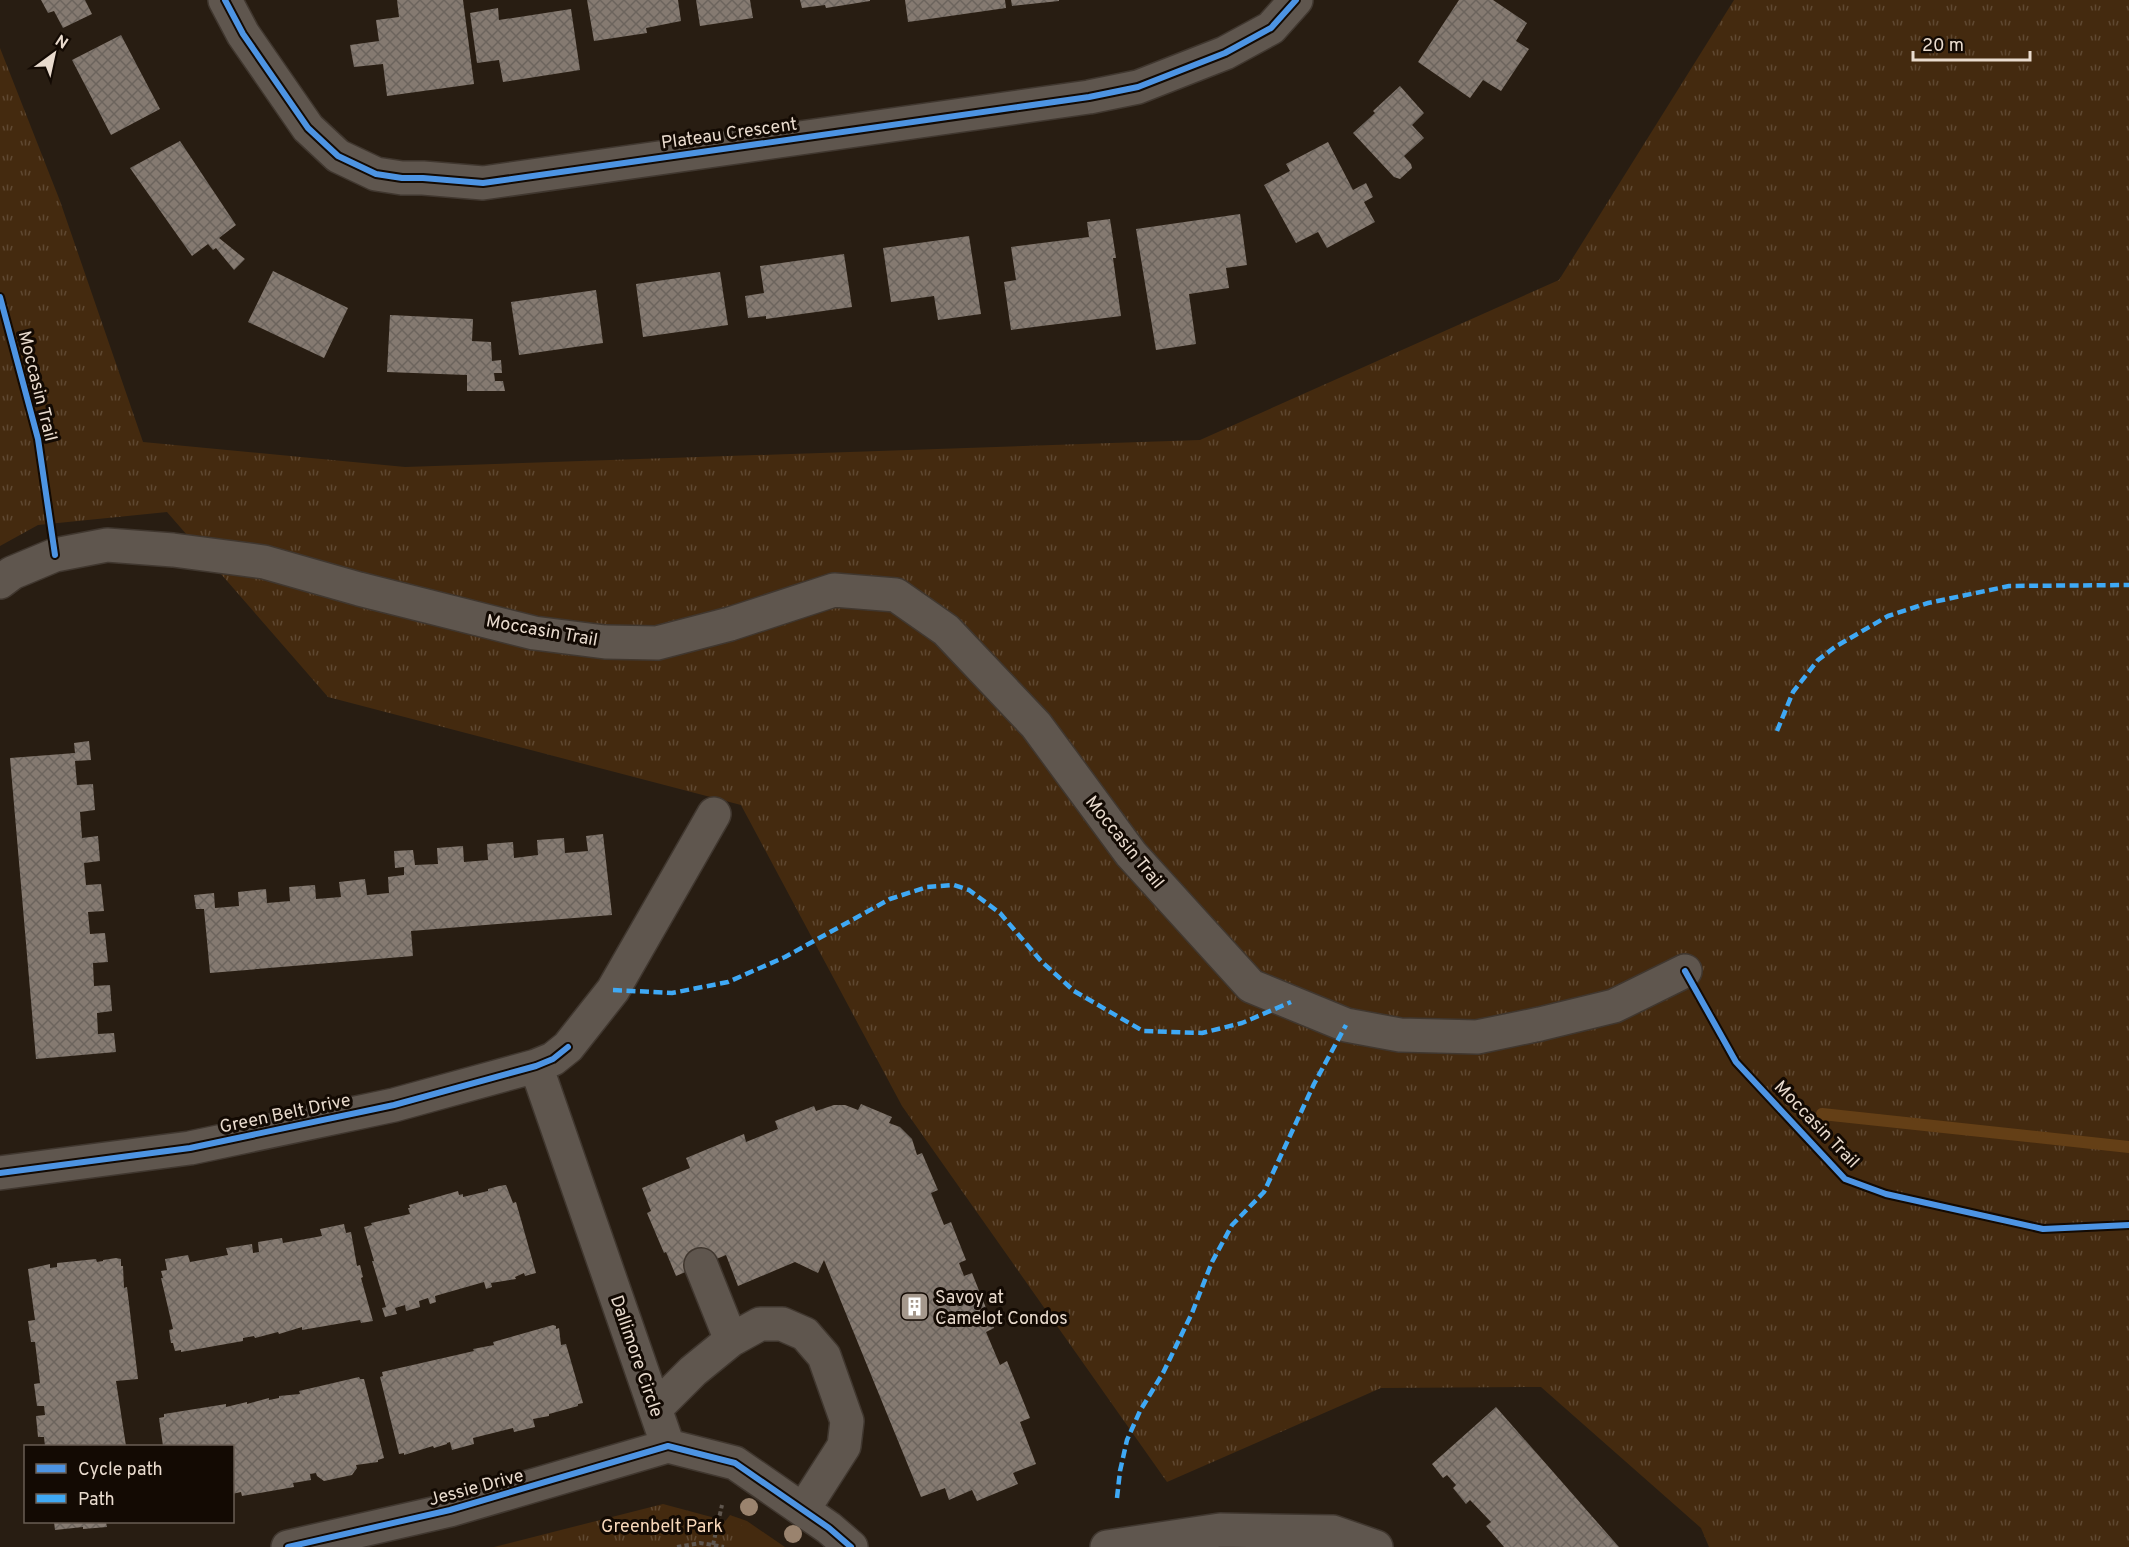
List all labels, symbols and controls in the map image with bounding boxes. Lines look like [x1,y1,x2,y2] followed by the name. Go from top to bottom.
[24,24,84,84] north arrow
[1913,24,2030,62] scale bar
[51,32,71,55] text: N
[1922,35,1964,58] text: 20 m
[660,114,799,155] street label: Plateau Crescent
[12,329,61,444] street label: Moccasin Trail
[484,610,600,653] street label: Moccasin Trail
[1079,792,1168,894] street label: Moccasin Trail
[1768,1076,1864,1174] street label: Moccasin Trail
[218,1089,353,1140] street label: Green Belt Drive
[935,1287,1068,1331] place label: Savoy at Camelot Condos
[898,1291,930,1323] building icon: Savoy at Camelot Condos
[604,1292,667,1421] street label: Dallimore Circle
[24,1445,234,1523] legend
[78,1459,163,1482] text: Cycle path
[426,1465,526,1512] street label: Jessie Drive
[78,1489,115,1512] text: Path
[601,1516,723,1539] park label: Greenbelt Park

